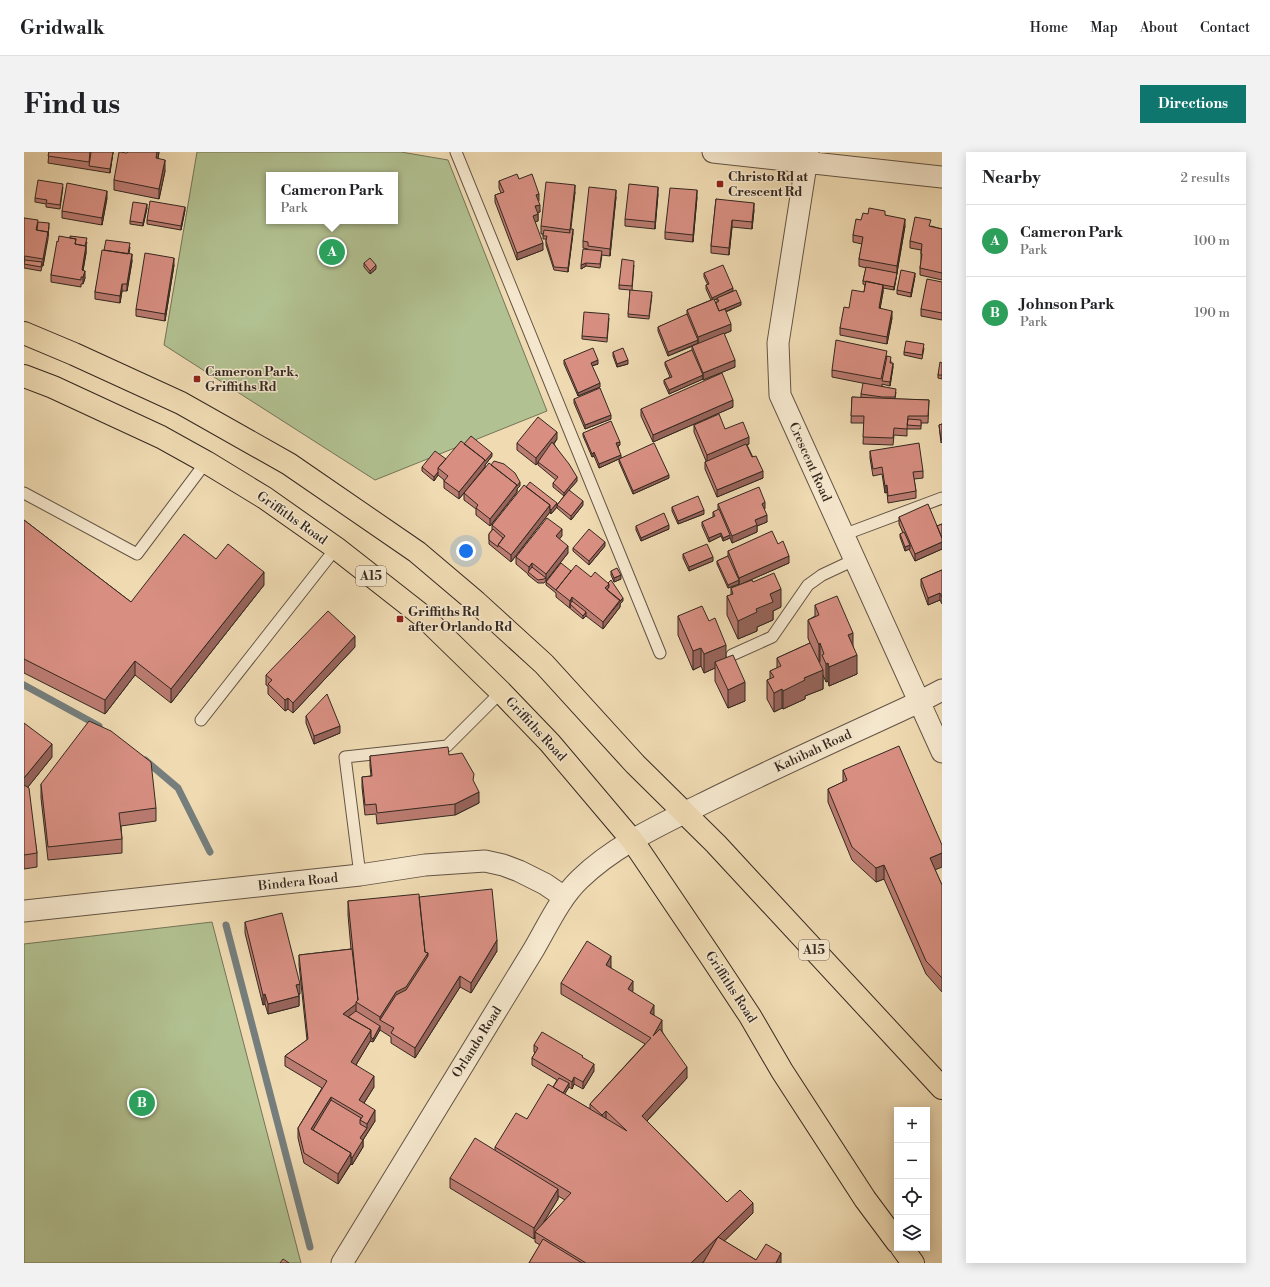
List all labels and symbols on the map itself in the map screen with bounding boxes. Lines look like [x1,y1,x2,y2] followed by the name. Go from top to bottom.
[728,169,808,200] place label: Christo Rd at Crescent Rd
[715,179,725,189] marker: Christo Rd at Crescent Rd
[319,237,345,267] pin: A
[205,364,299,395] place label: Cameron Park, Griffiths Rd
[192,374,202,384] marker: Cameron Park, Griffiths Rd
[785,420,835,505] street label: Crescent Road
[254,488,331,549] street label: Griffiths Road
[456,541,476,561] your location
[356,566,386,586] road number: A15
[408,604,512,635] place label: Griffiths Rd after Orlando Rd
[395,614,405,624] marker: Griffiths Rd after Orlando Rd
[502,693,570,765] street label: Griffiths Road
[772,726,855,776] street label: Kahibah Road
[256,870,339,894] street label: Bindera Road
[799,940,829,960] road number: A15
[702,948,760,1026] street label: Griffiths Road
[449,1003,506,1081] street label: Orlando Road
[129,1088,155,1118] pin: B

